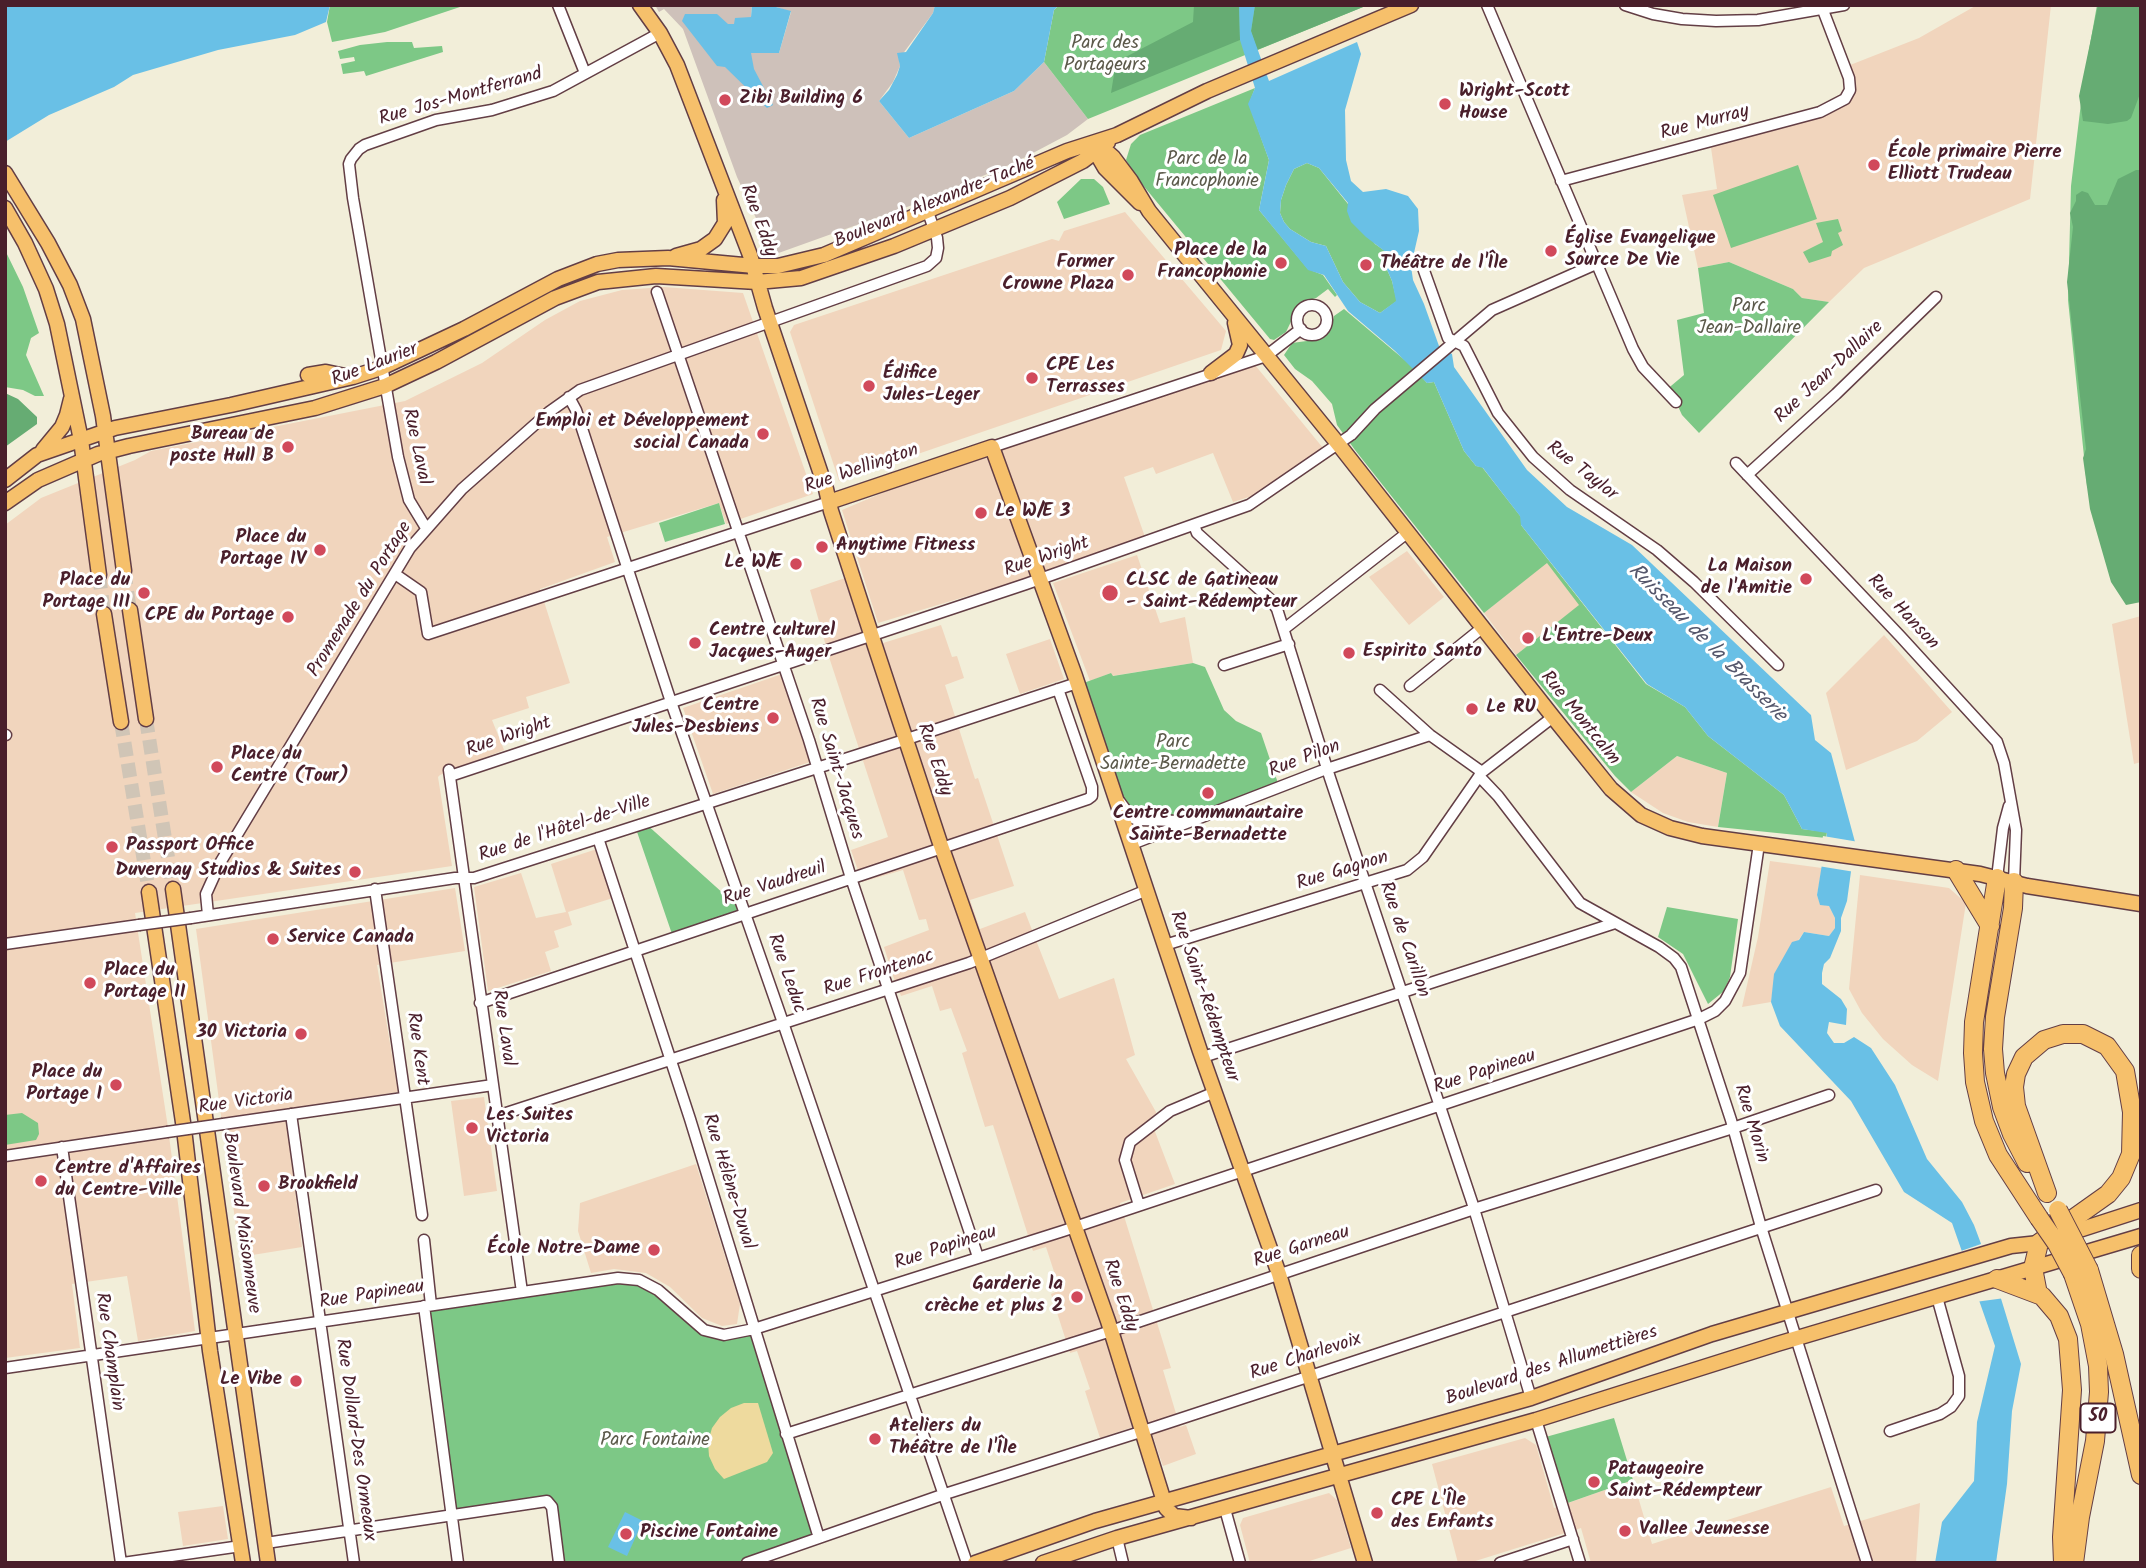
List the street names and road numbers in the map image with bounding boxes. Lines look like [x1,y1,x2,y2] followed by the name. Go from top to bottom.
[377,64,545,132] street label: Rue Jos-Montferrand
[1658,101,1752,147] street label: Rue Murray
[831,153,1039,255] street label: Boulevard Alexandre-Taché
[733,182,781,260] street label: Rue Eddy
[1771,317,1889,429] street label: Rue Jean-Dallaire
[329,339,421,393] street label: Rue Laurier
[396,407,434,487] street label: Rue Laval
[1541,437,1621,507] street label: Rue Taylor
[802,440,922,500] street label: Rue Wellington
[304,518,418,682] street label: Promenade du Portage
[1001,533,1093,583] street label: Rue Wright
[1861,570,1943,656] street label: Rue Hanson
[1534,667,1624,771] street label: Rue Montcalm
[803,695,867,843] street label: Rue Saint-Jacques
[463,713,555,763] street label: Rue Wright
[911,721,955,799] street label: Rue Eddy
[1266,736,1344,784] street label: Rue Pilon
[476,791,654,869] street label: Rue de l'Hôtel-de-Ville
[1294,847,1392,897] street label: Rue Gagnon
[721,858,829,912] street label: Rue Vaudreuil
[1372,879,1434,1001] street label: Rue de Carillon
[1163,909,1243,1085] street label: Rue Saint-Rédempteur
[761,931,809,1017] street label: Rue Leduc
[821,945,937,1003] street label: Rue Frontenac
[485,988,519,1068] street label: Rue Laval
[400,1011,432,1087] street label: Rue Kent
[1431,1046,1539,1100] street label: Rue Papineau
[1727,1082,1773,1166] street label: Rue Morin
[197,1085,295,1121] street label: Rue Victoria
[696,1111,758,1253] street label: Rue Hélène-Duval
[216,1131,264,1315] street label: Boulevard Maisonneuve
[892,1222,1000,1276] street label: Rue Papineau
[1251,1222,1353,1274] street label: Rue Garneau
[1097,1257,1141,1335] street label: Rue Eddy
[318,1276,426,1316] street label: Rue Papineau
[88,1291,128,1413] street label: Rue Champlain
[1443,1322,1661,1412] street label: Boulevard des Allumettières
[1247,1329,1365,1387] street label: Rue Charlevoix
[328,1337,380,1543] street label: Rue Dollard-Des Ormeaux
[2080,1404,2116,1433] road number: 50

